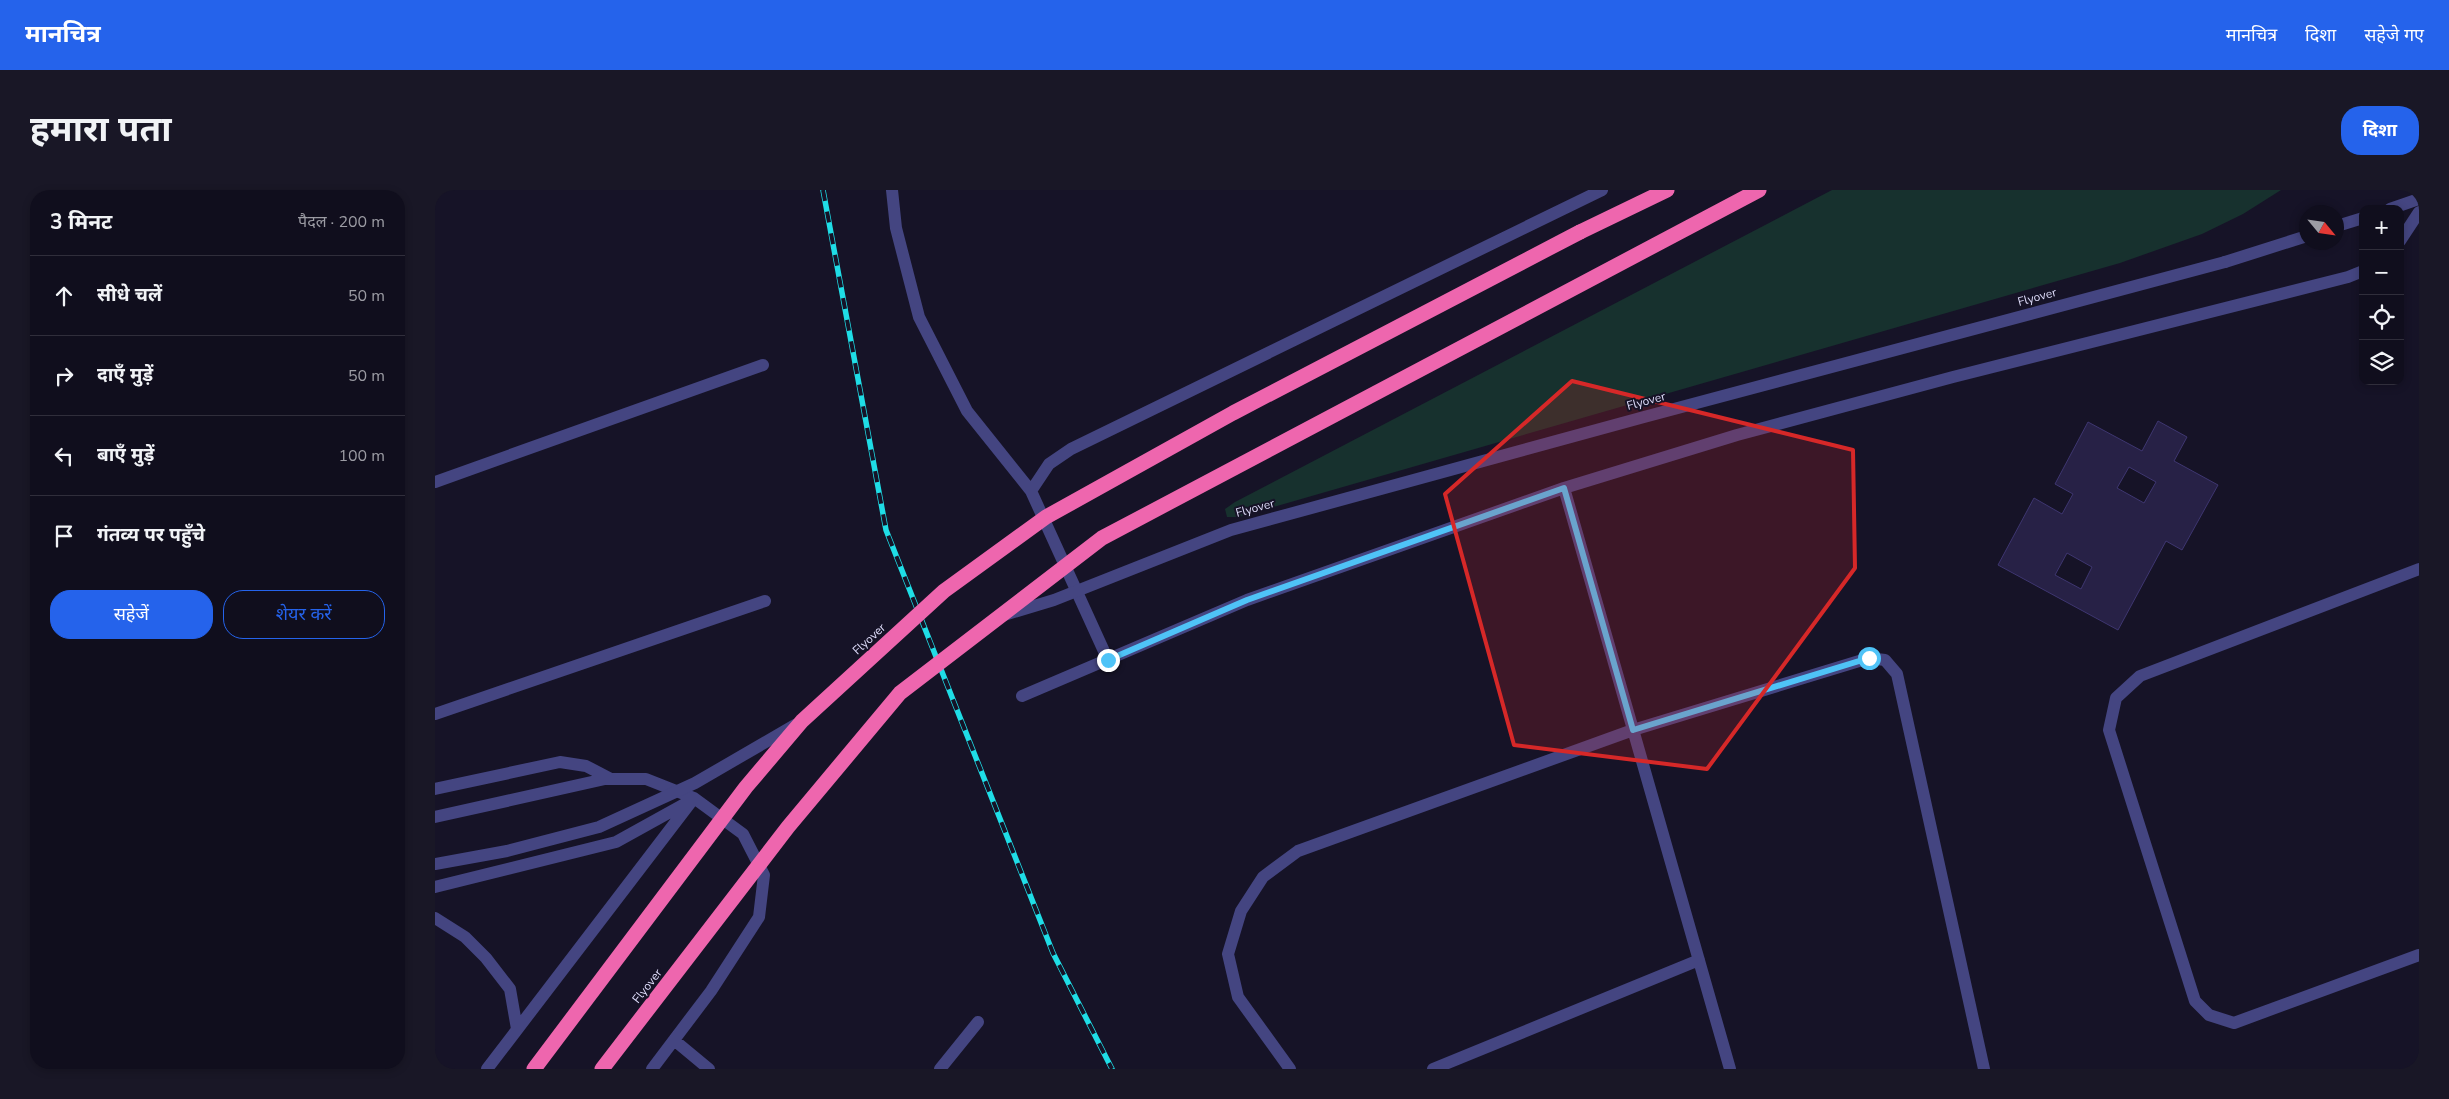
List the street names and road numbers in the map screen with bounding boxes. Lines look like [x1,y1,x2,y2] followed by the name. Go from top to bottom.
[2016,284,2059,310] street label: Flyover
[1625,388,1668,414] street label: Flyover
[1234,495,1277,521] street label: Flyover
[849,619,889,658] street label: Flyover
[629,965,666,1006] street label: Flyover

